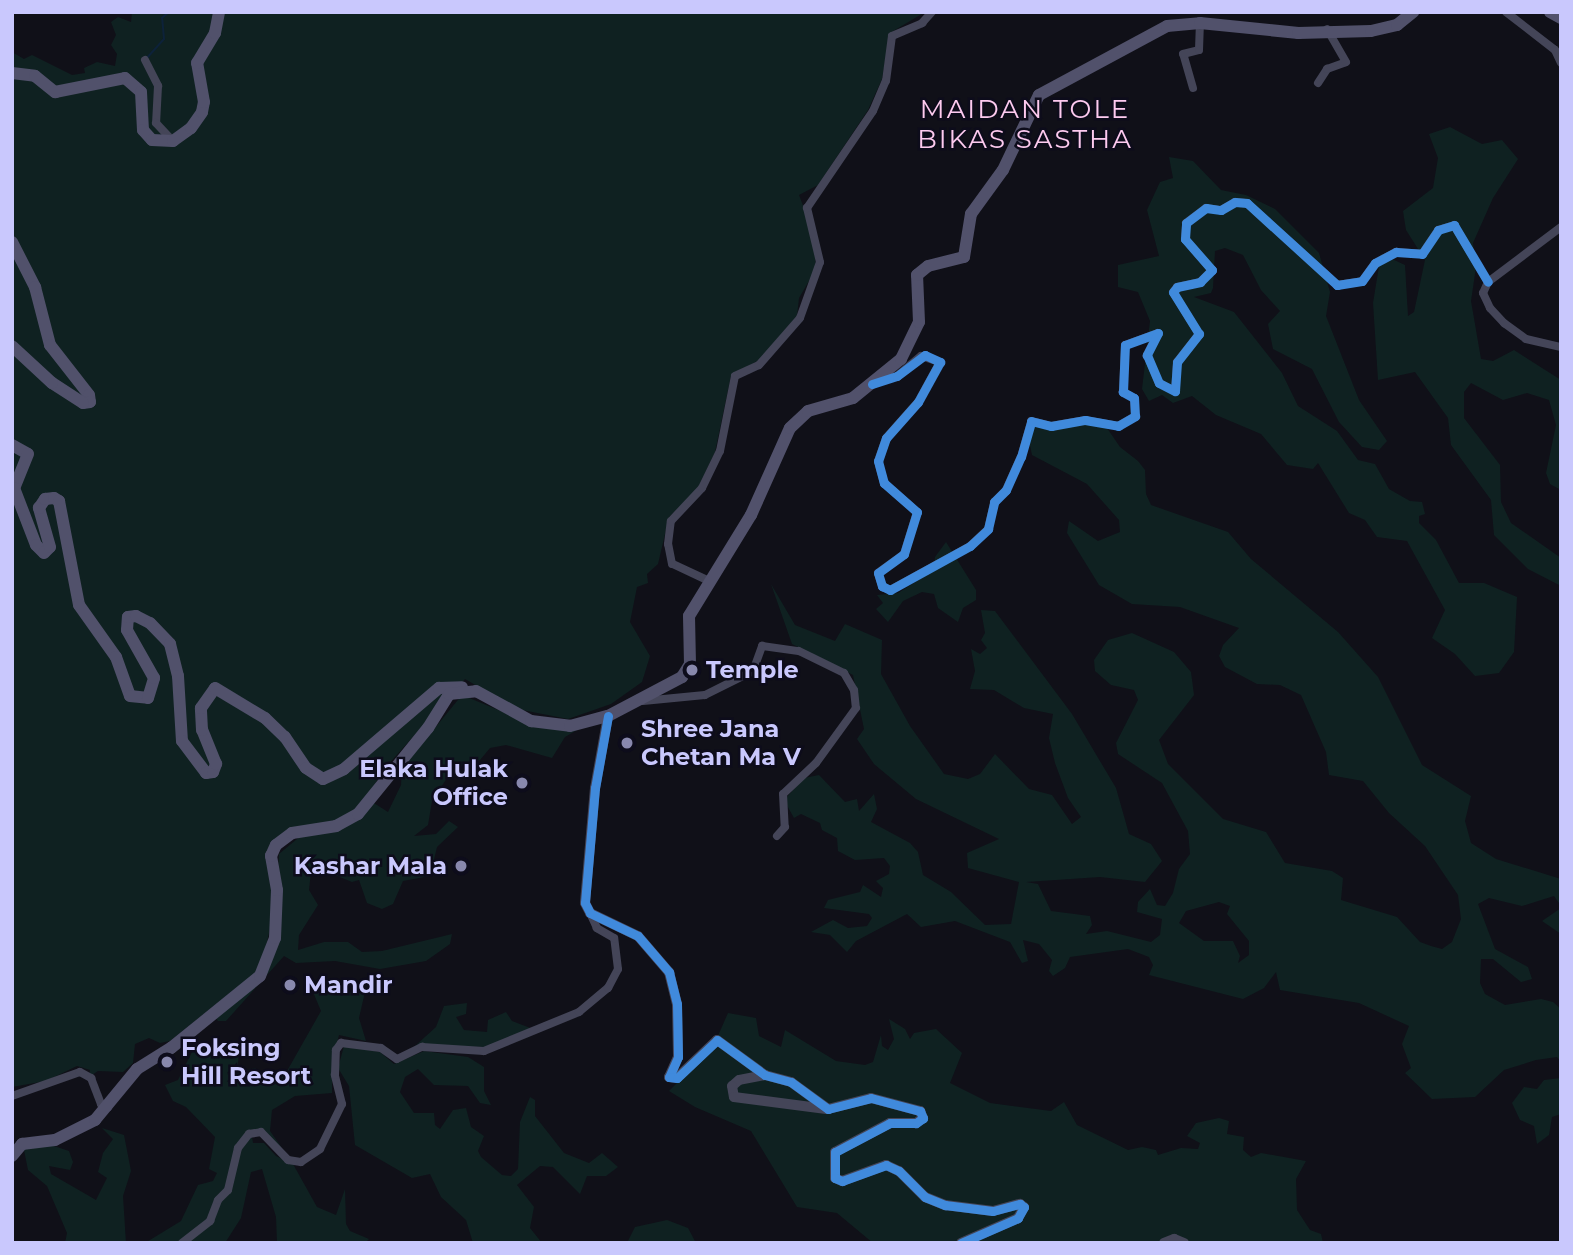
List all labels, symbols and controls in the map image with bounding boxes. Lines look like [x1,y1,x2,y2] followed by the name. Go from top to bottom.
[919,94,1131,156] district label: MAIDAN TOLE BIKAS SASTHA
[706,656,799,684] place label: Temple
[684,662,700,678] marker: Temple
[641,715,801,771] place label: Shree Jana Chetan Ma V
[619,735,635,751] marker: Shree Jana Chetan Ma V
[359,755,508,811] place label: Elaka Hulak Office
[514,775,530,791] marker: Elaka Hulak Office
[294,852,447,880] place label: Kashar Mala
[453,858,469,874] marker: Kashar Mala
[304,971,393,999] place label: Mandir
[282,977,298,993] marker: Mandir
[181,1034,311,1090] place label: Foksing Hill Resort
[159,1054,175,1070] marker: Foksing Hill Resort

